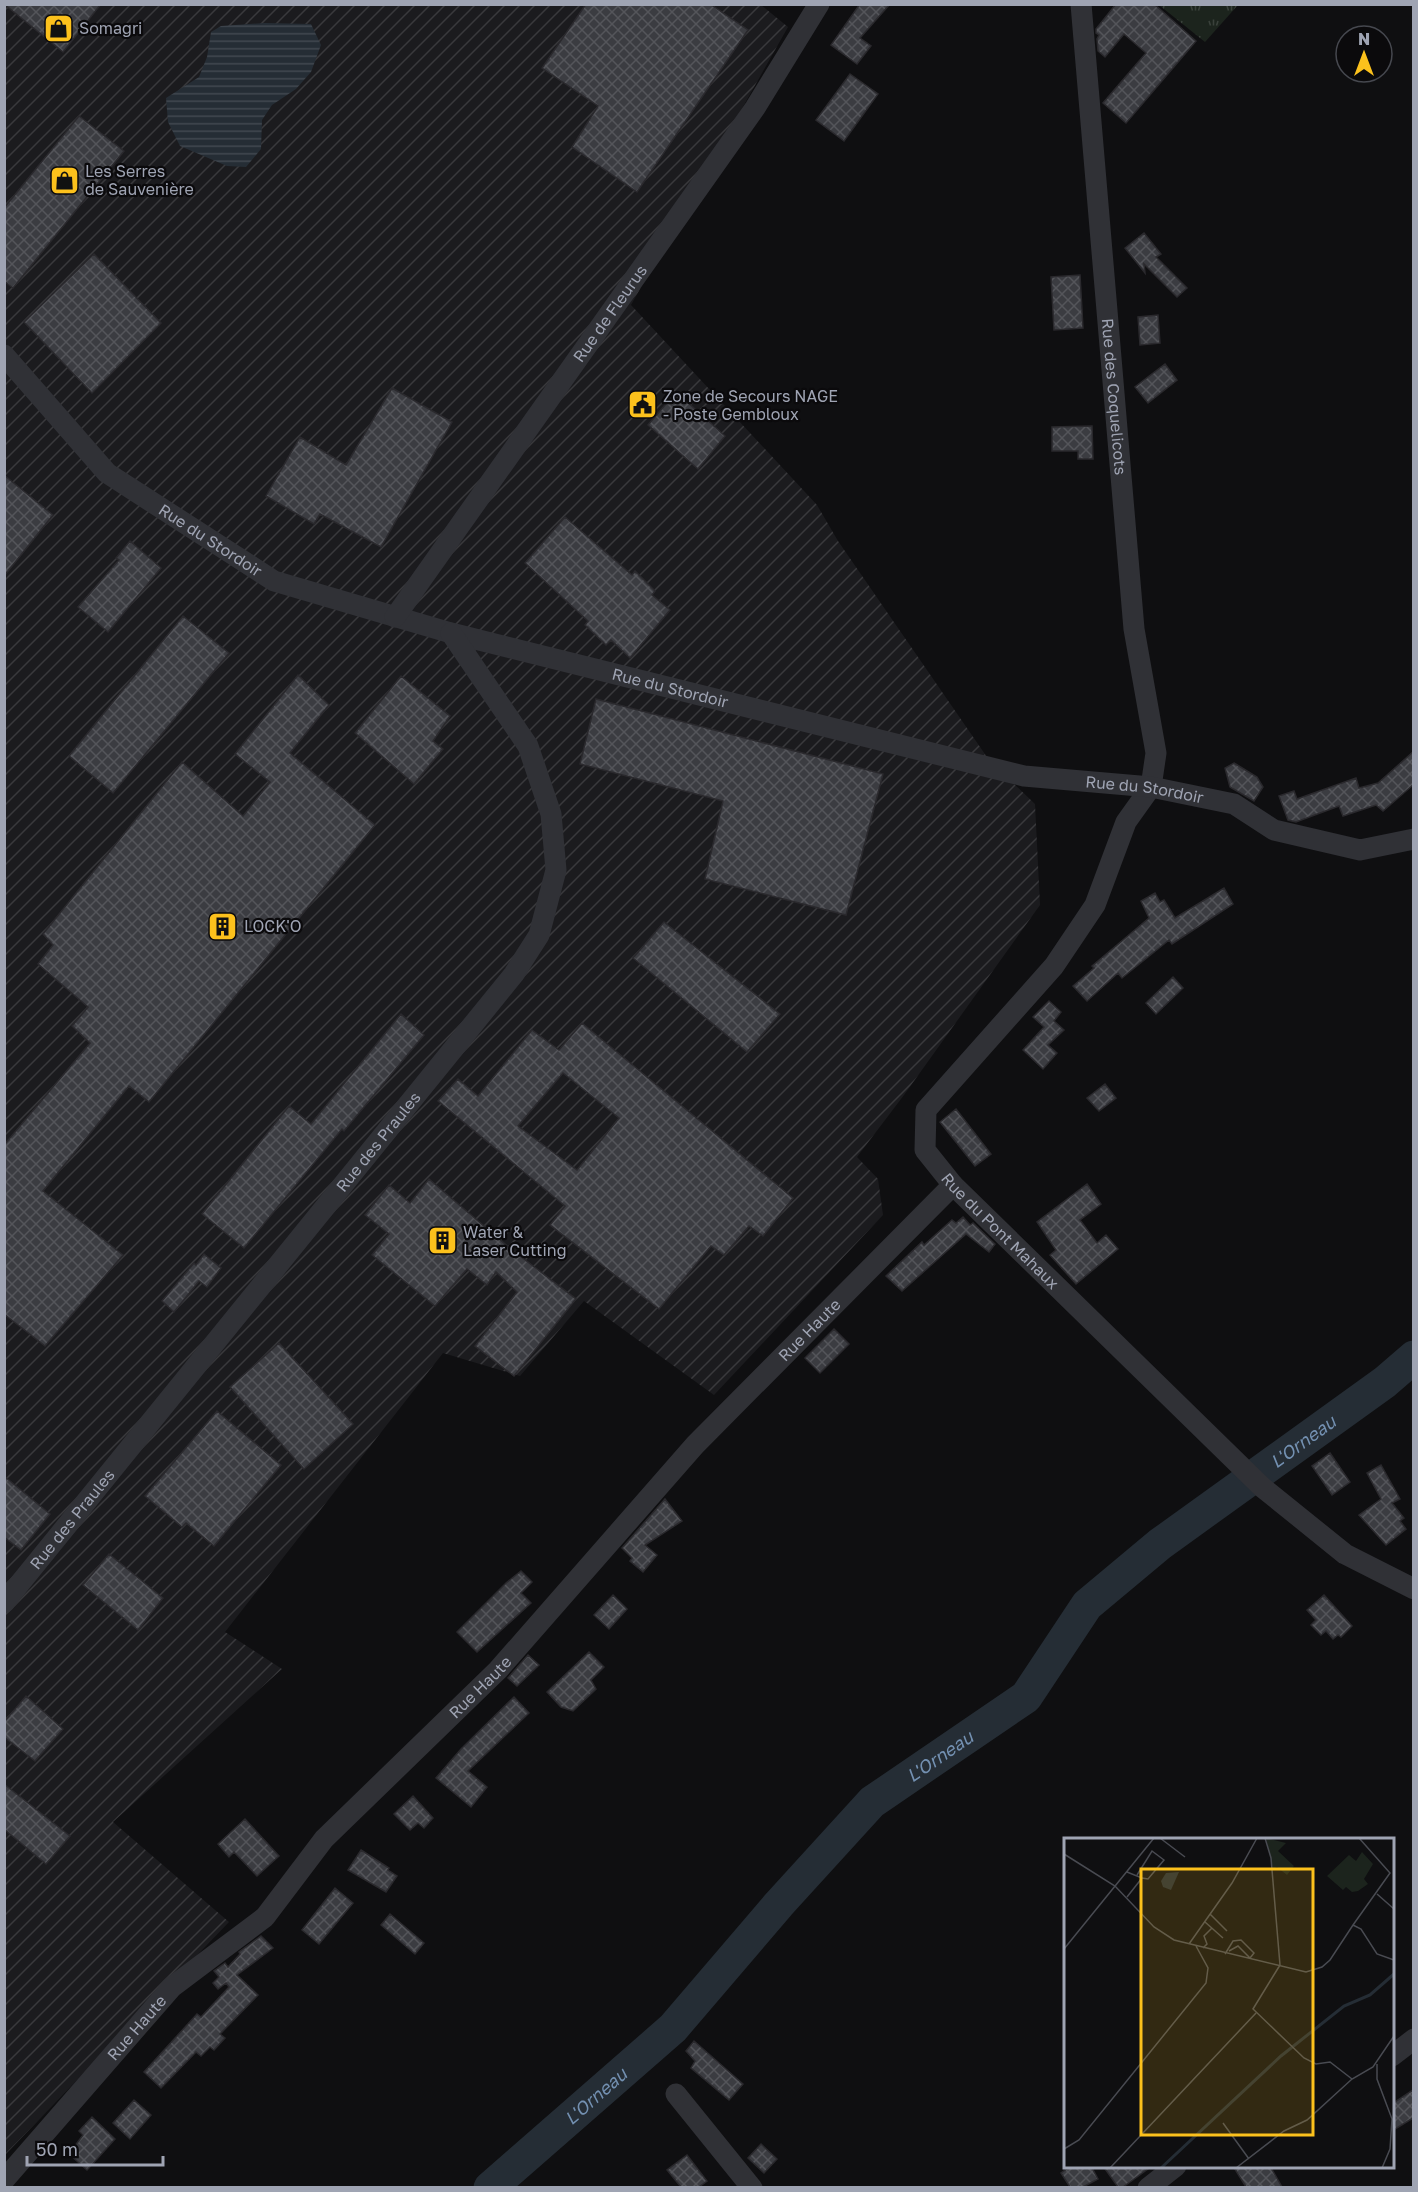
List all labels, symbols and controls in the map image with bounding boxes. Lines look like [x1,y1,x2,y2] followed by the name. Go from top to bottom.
[42,12,74,44] shop icon: Somagri
[79,18,142,38] place label: Somagri
[1334,24,1394,84] north arrow
[1358,29,1370,49] text: N
[85,161,194,199] place label: Les Serres de Sauvenière
[48,164,80,196] shop icon: Les Serres de Sauvenière
[569,261,651,366] street label: Rue de Fleurus
[1098,317,1131,476] street label: Rue des Coquelicots
[663,386,838,424] place label: Zone de Secours NAGE - Poste Gembloux
[626,389,658,421] public building icon: Zone de Secours NAGE - Poste Gembloux
[155,499,266,581] street label: Rue du Stordoir
[610,664,730,712] street label: Rue du Stordoir
[1085,771,1205,808] street label: Rue du Stordoir
[207,910,239,942] building icon: LOCK'O
[244,916,302,936] place label: LOCK'O
[332,1087,425,1196] street label: Rue des Praules
[937,1169,1063,1293] street label: Rue du Pont Mahaux
[463,1222,567,1260] place label: Water & Laser Cutting
[426,1225,458,1257] building icon: Water & Laser Cutting
[774,1294,845,1365] street label: Rue Haute
[1266,1410,1341,1472] water label: L'Orneau
[25,1465,119,1573] street label: Rue des Praules
[445,1652,516,1722] street label: Rue Haute
[902,1725,978,1786] water label: L'Orneau
[1064,1838,1394,2168] inset map
[103,1991,170,2064] street label: Rue Haute
[560,2062,632,2129] water label: L'Orneau
[27,2129,164,2167] scale bar
[36,2138,78,2160] text: 50 m

